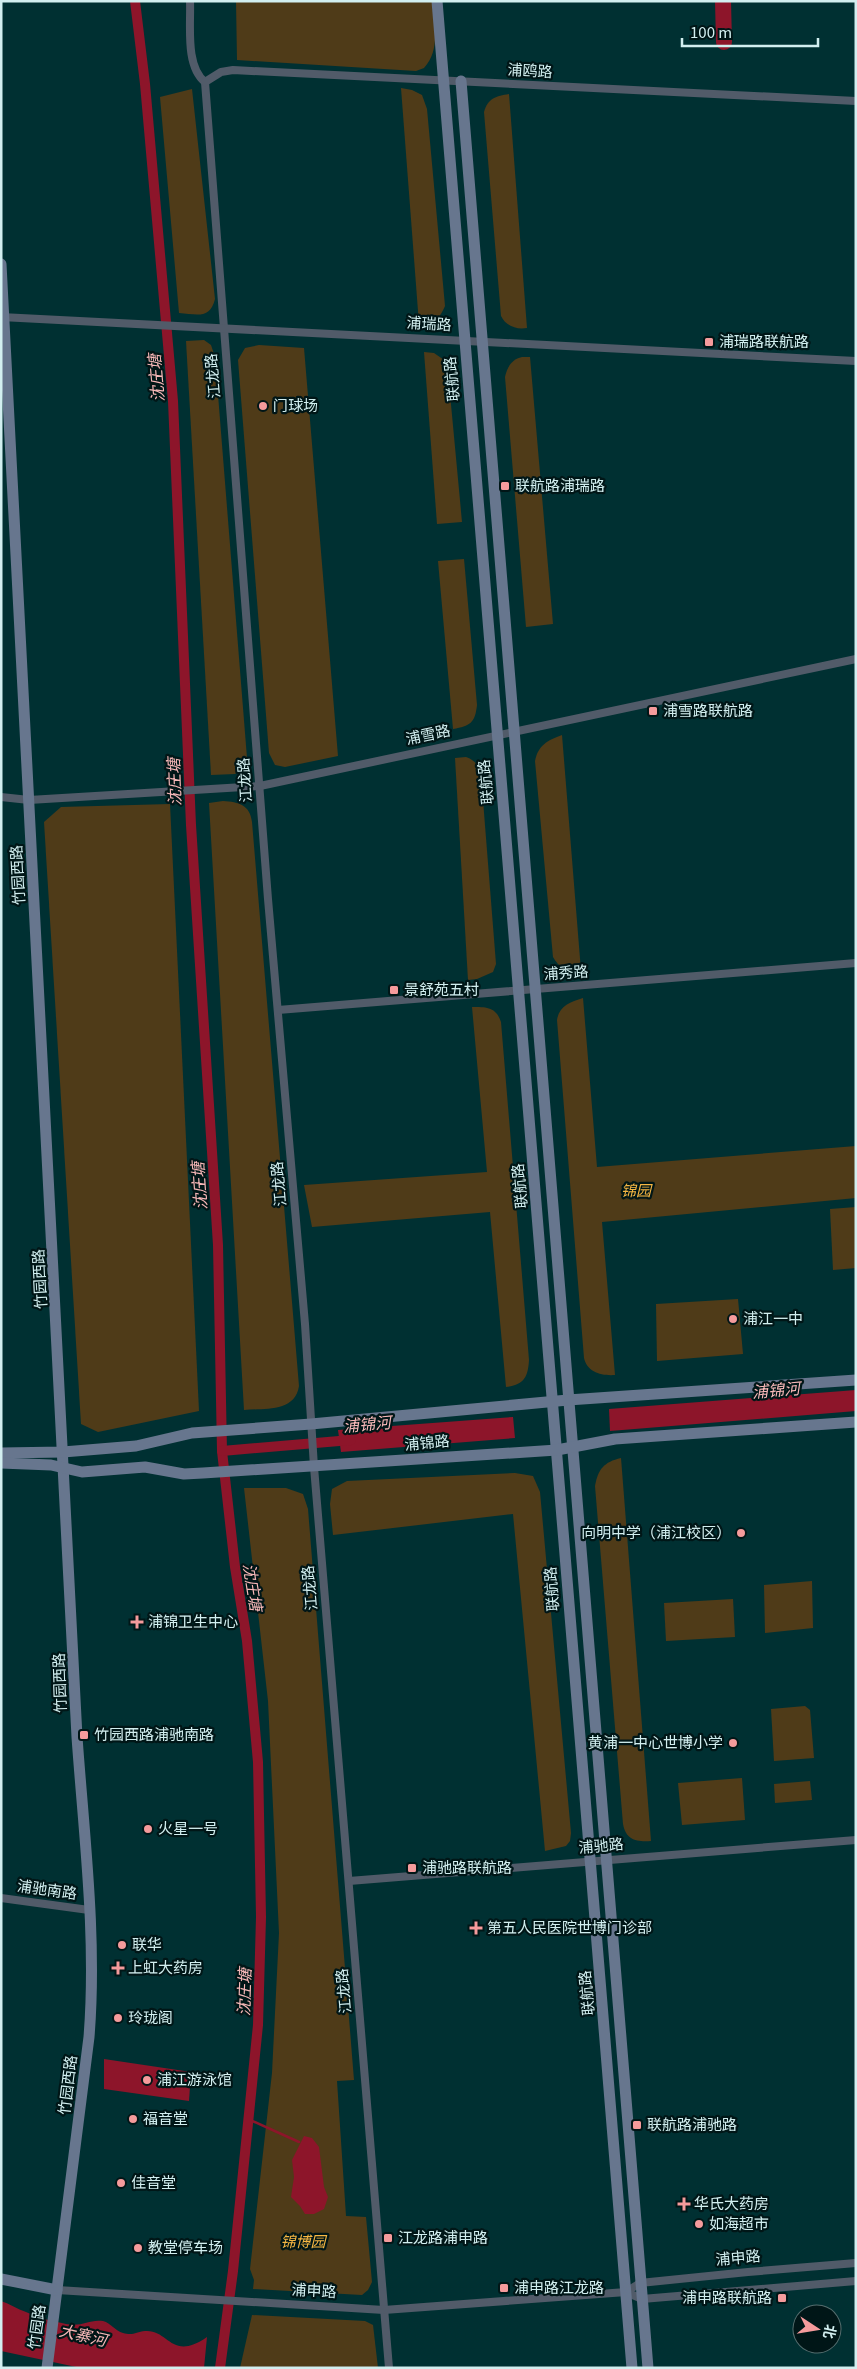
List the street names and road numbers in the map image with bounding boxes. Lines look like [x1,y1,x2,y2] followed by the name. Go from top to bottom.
[507,58,553,81] street label: 浦鸥路
[406,311,452,334] street label: 浦瑞路
[199,353,224,399] street label: 江龙路
[438,356,463,402] street label: 联航路
[403,719,452,748] street label: 浦雪路
[231,757,256,803] street label: 江龙路
[472,759,497,805] street label: 联航路
[4,845,29,906] street label: 竹园西路
[543,959,589,984] street label: 浦秀路
[265,1161,290,1207] street label: 江龙路
[506,1163,531,1209] street label: 联航路
[26,1249,51,1310] street label: 竹园西路
[404,1429,450,1454] street label: 浦锦路
[296,1565,321,1611] street label: 江龙路
[538,1566,563,1612] street label: 联航路
[47,1653,70,1713] street label: 竹园西路
[578,1832,624,1857] street label: 浦驰路
[16,1874,78,1903] street label: 浦驰南路
[330,1968,355,2014] street label: 江龙路
[573,1970,598,2016] street label: 联航路
[52,2054,81,2116] street label: 竹园西路
[715,2244,761,2269] street label: 浦申路
[291,2278,337,2301] street label: 浦申路
[22,2303,49,2351] street label: 竹园路

